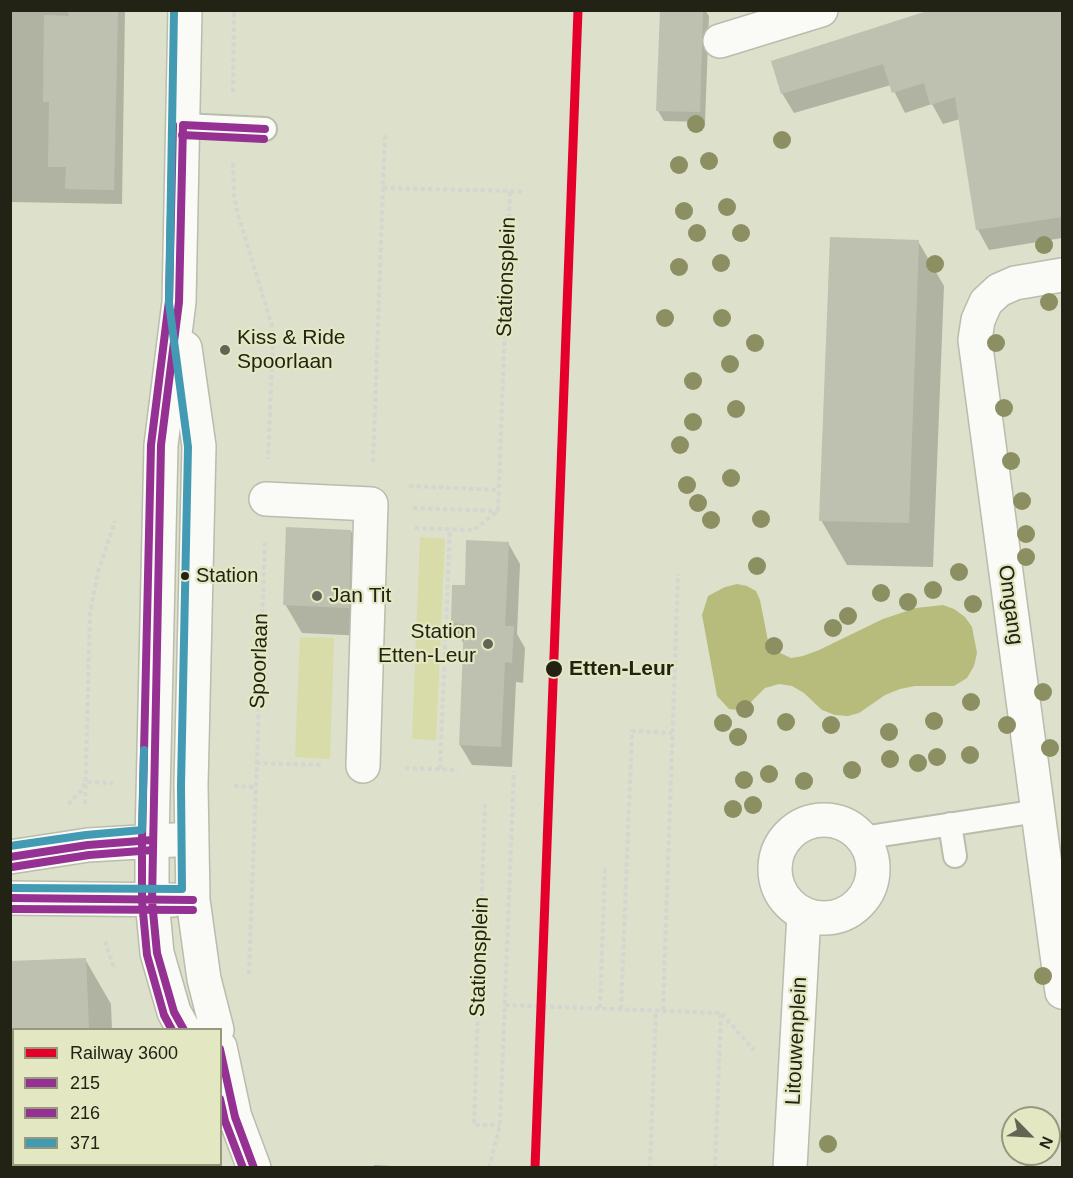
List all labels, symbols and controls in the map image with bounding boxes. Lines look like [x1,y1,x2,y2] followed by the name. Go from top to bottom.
[492,216,522,338] street label: Stationsplein
[237,325,346,375] place label: Kiss & Ride Spoorlaan
[218,343,232,357] marker: Kiss & Ride Spoorlaan
[992,563,1028,647] street label: Omgang
[196,564,258,588] place label: Station
[179,570,191,582] marker: Station
[329,583,391,609] place label: Jan Tit
[310,589,324,603] marker: Jan Tit
[246,613,274,709] street label: Spoorlaan
[378,619,476,669] place label: Station Etten-Leur
[481,637,495,651] marker: Station Etten-Leur
[569,656,674,682] place label: Etten-Leur
[544,659,564,679] marker: Etten-Leur
[465,896,495,1018] street label: Stationsplein
[781,976,813,1106] street label: Litouwenplein
[12,1028,222,1166] legend
[70,1043,178,1063] text: Railway 3600
[70,1073,100,1093] text: 215
[70,1103,100,1123] text: 216
[1001,1106,1061,1166] north arrow
[70,1133,100,1153] text: 371
[1036,1134,1056,1151] text: N

